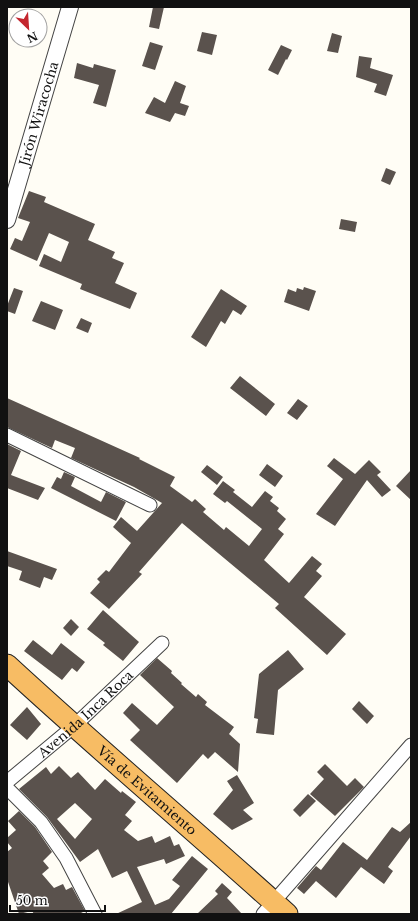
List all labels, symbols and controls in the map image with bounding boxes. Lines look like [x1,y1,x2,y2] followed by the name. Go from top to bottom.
[8,8,48,48] north arrow
[24,29,40,46] text: N
[14,59,62,170] street label: Jirón Wiracocha
[34,666,137,762] street label: Avenida Inca Roca
[93,741,200,839] street label: Vía de Evitamiento
[10,887,105,913] scale bar
[16,893,48,908] text: 50 m

